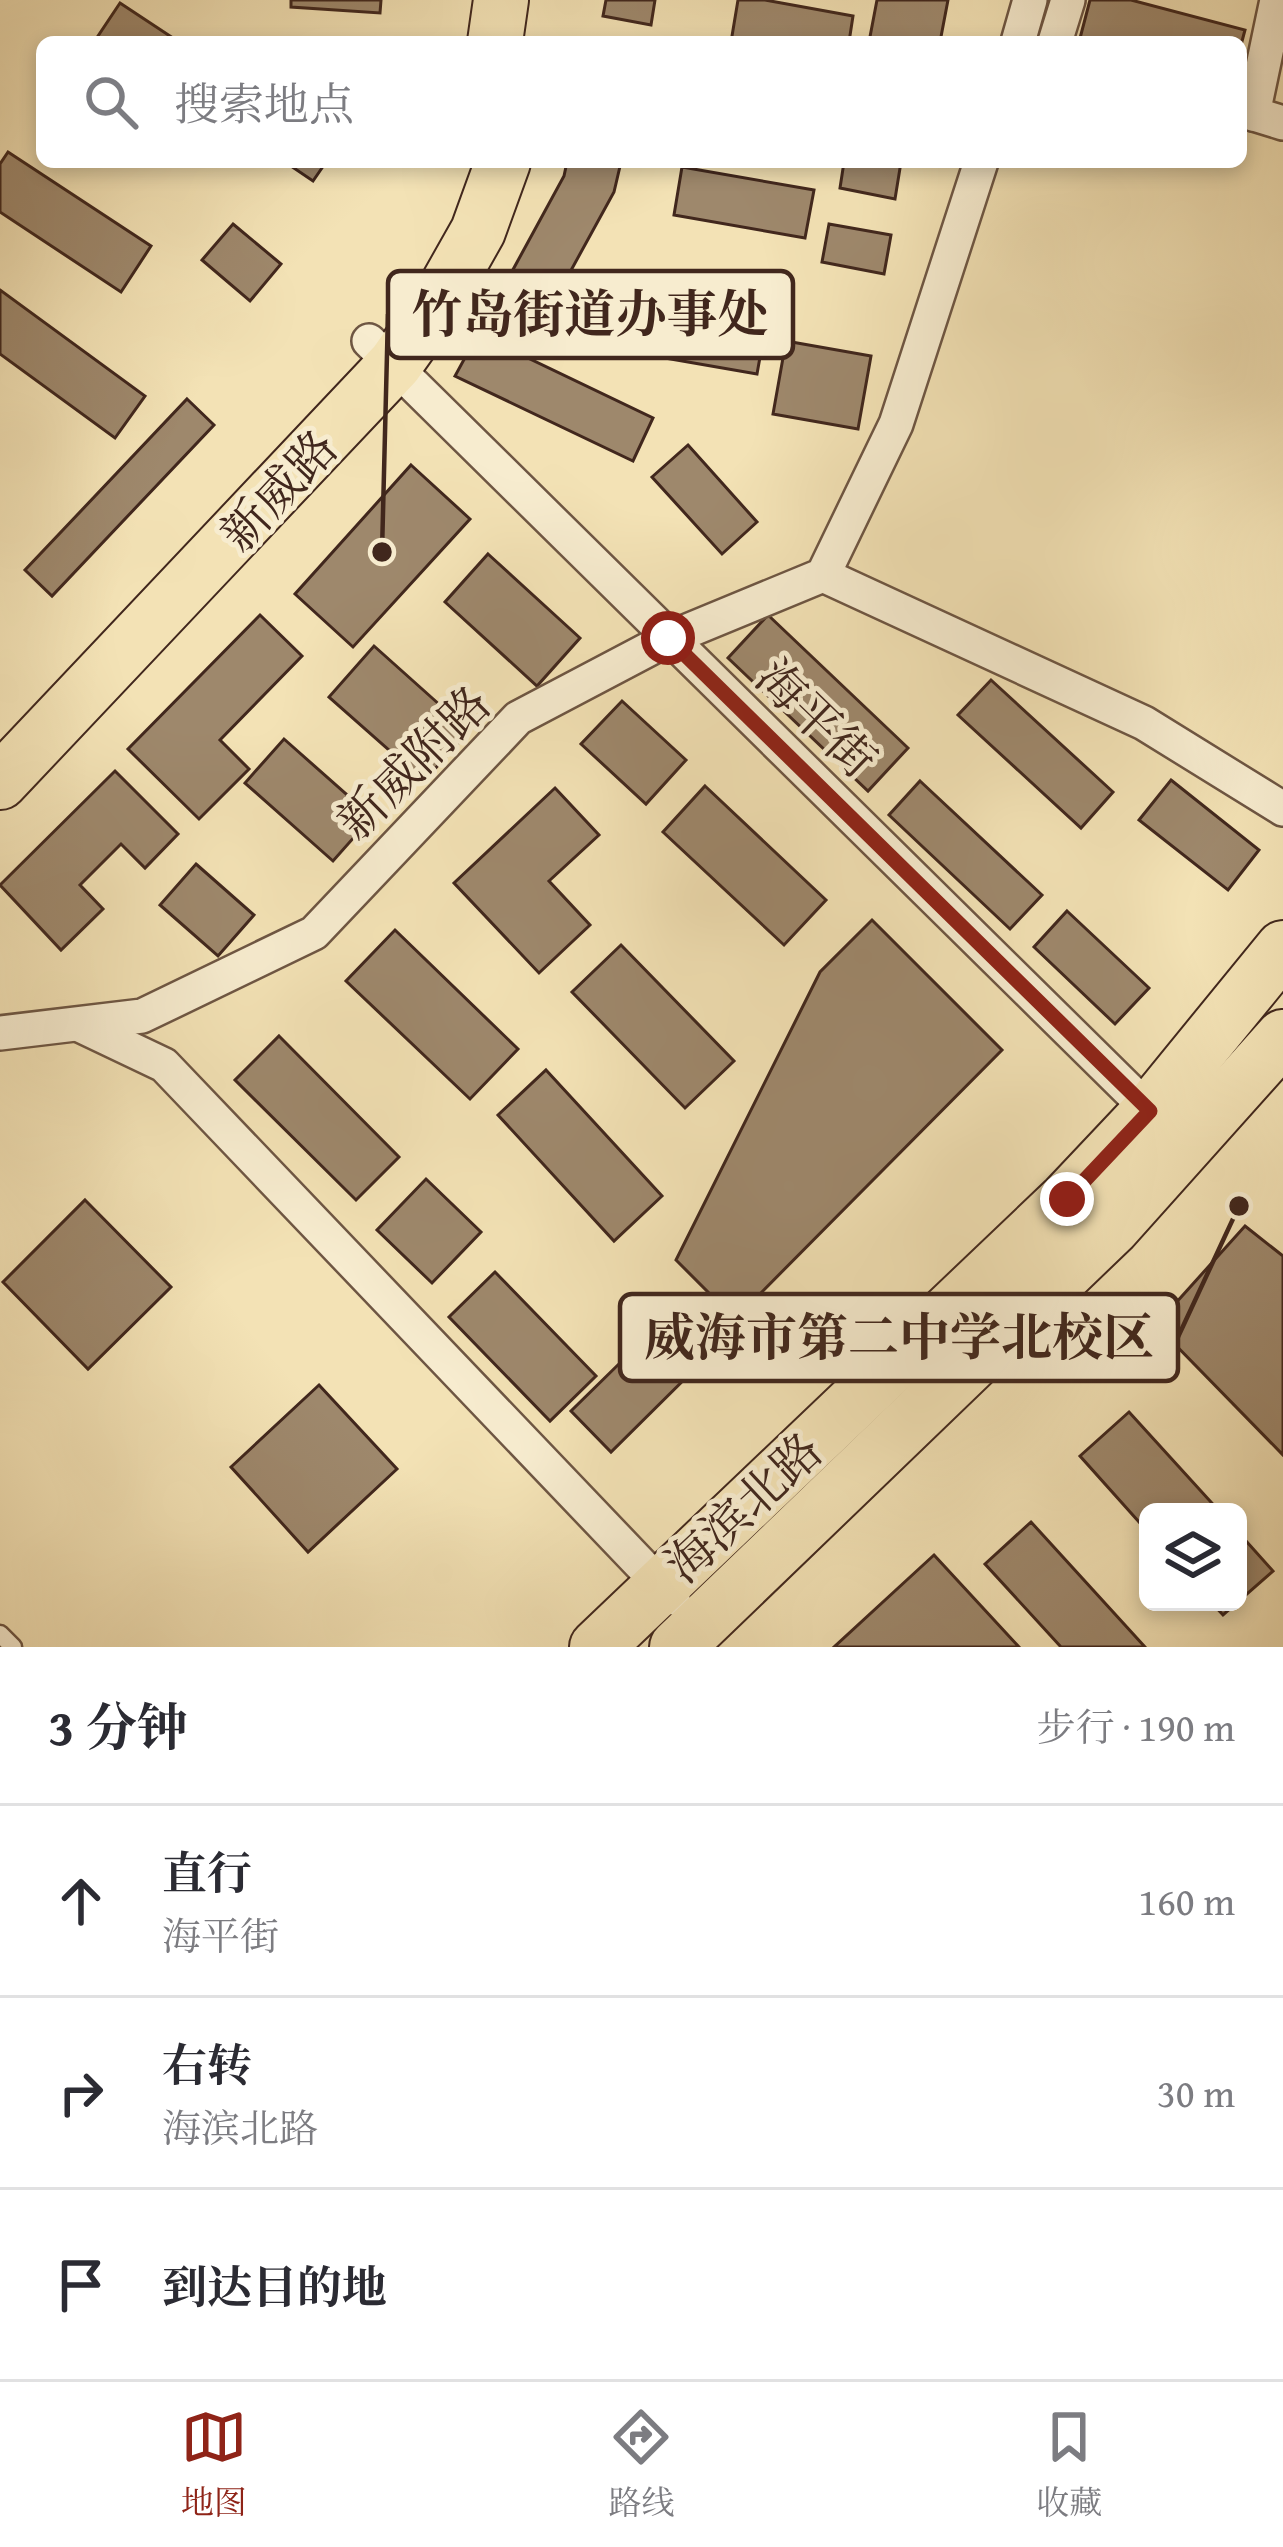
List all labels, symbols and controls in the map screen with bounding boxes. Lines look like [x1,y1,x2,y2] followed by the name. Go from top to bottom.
[36,36,1247,168] search box
[78,69,144,135] icon: search
[174,71,354,136] text: 搜索地点
[388,271,793,358] callout: 竹岛街道办事处
[411,276,769,351] text: 竹岛街道办事处
[203,413,353,567] street label: 新威路
[641,611,695,665] route start
[741,642,893,794] street label: 海平街
[320,669,506,855] street label: 新威附路
[1040,1172,1094,1226] route end
[620,1294,1178,1381] callout: 威海市第二中学北校区
[644,1299,1154,1374] text: 威海市第二中学北校区
[649,1416,837,1598] street label: 海滨北路
[1139,1503,1247,1611] map controls
[1139,1503,1247,1611] button: layers
[48,1689,188,1764] text: 3 分钟
[1037,1698,1235,1755] text: 步行 · 190 m
[162,1840,252,1905] text: 直行
[48,1868,114,1934] icon: ahead
[1138,1872,1235,1929] text: 160 m
[162,1907,279,1964] text: 海平街
[162,2032,252,2097] text: 右转
[48,2060,114,2126] icon: right
[1157,2064,1235,2121] text: 30 m
[162,2099,318,2156] text: 海滨北路
[48,2252,114,2318] icon: arrive
[162,2254,387,2319] text: 到达目的地
[181,2404,247,2526] tab: 地图
[608,2404,674,2526] tab: 路线
[1036,2404,1102,2526] tab: 收藏

